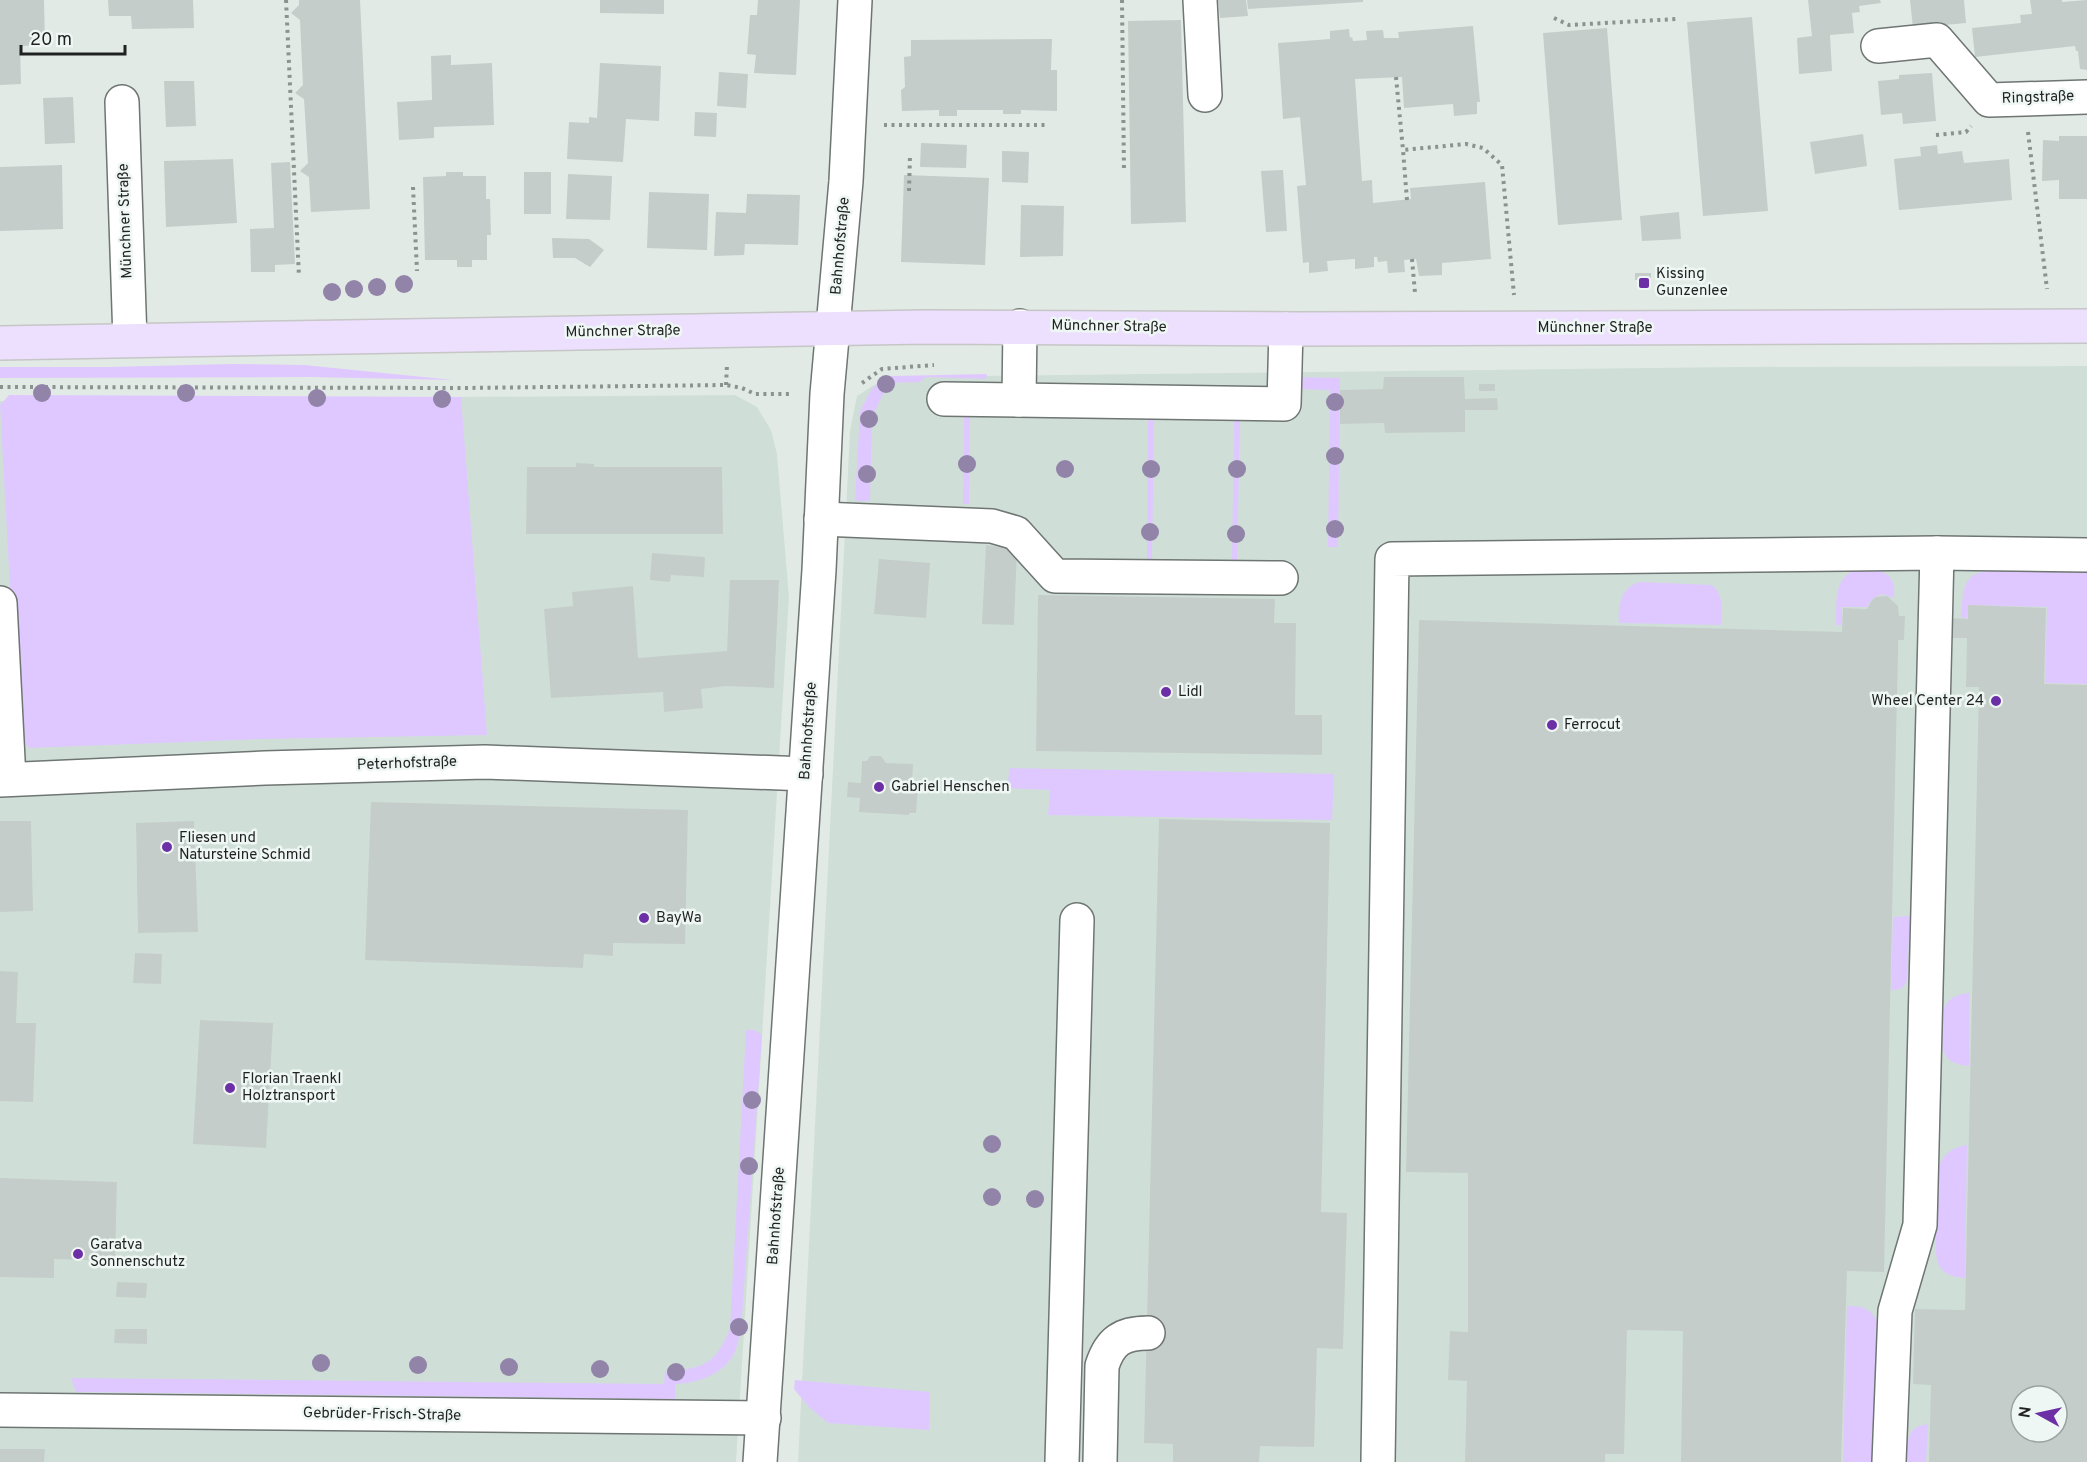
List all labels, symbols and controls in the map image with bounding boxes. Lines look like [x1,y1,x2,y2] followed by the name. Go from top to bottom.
[21,18,124,56] scale bar
[30,29,72,52] text: 20 m
[2001,87,2075,109] street label: Ringstraße
[114,163,138,279] street label: Münchner Straße
[827,196,855,296] street label: Bahnhofstraße
[1656,265,1728,301] place label: Kissing Gunzenlee
[1637,276,1651,290] marker: Kissing Gunzenlee
[1051,316,1167,338] street label: Münchner Straße
[1537,319,1653,338] street label: Münchner Straße
[565,321,681,343] street label: Münchner Straße
[796,681,822,781] street label: Bahnhofstraße
[1178,683,1203,702] place label: Lidl
[1159,685,1173,699] marker: Lidl
[1871,692,1984,711] place label: Wheel Center 24
[1989,694,2003,708] marker: Wheel Center 24
[1564,716,1621,735] place label: Ferrocut
[1545,718,1559,732] marker: Ferrocut
[357,753,457,775] street label: Peterhofstraße
[891,778,1010,797] place label: Gabriel Henschen
[872,780,886,794] marker: Gabriel Henschen
[179,829,311,865] place label: Fliesen und Natursteine Schmid
[160,840,174,854] marker: Fliesen und Natursteine Schmid
[656,909,702,928] place label: BayWa
[637,911,651,925] marker: BayWa
[242,1070,341,1106] place label: Florian Traenkl Holztransport
[223,1081,237,1095] marker: Florian Traenkl Holztransport
[764,1166,790,1266] street label: Bahnhofstraße
[90,1236,185,1272] place label: Garatva Sonnenschutz
[71,1247,85,1261] marker: Garatva Sonnenschutz
[2009,1384,2069,1444] north arrow
[303,1404,461,1426] street label: Gebrüder-Frisch-Straße
[2015,1405,2037,1419] text: N

